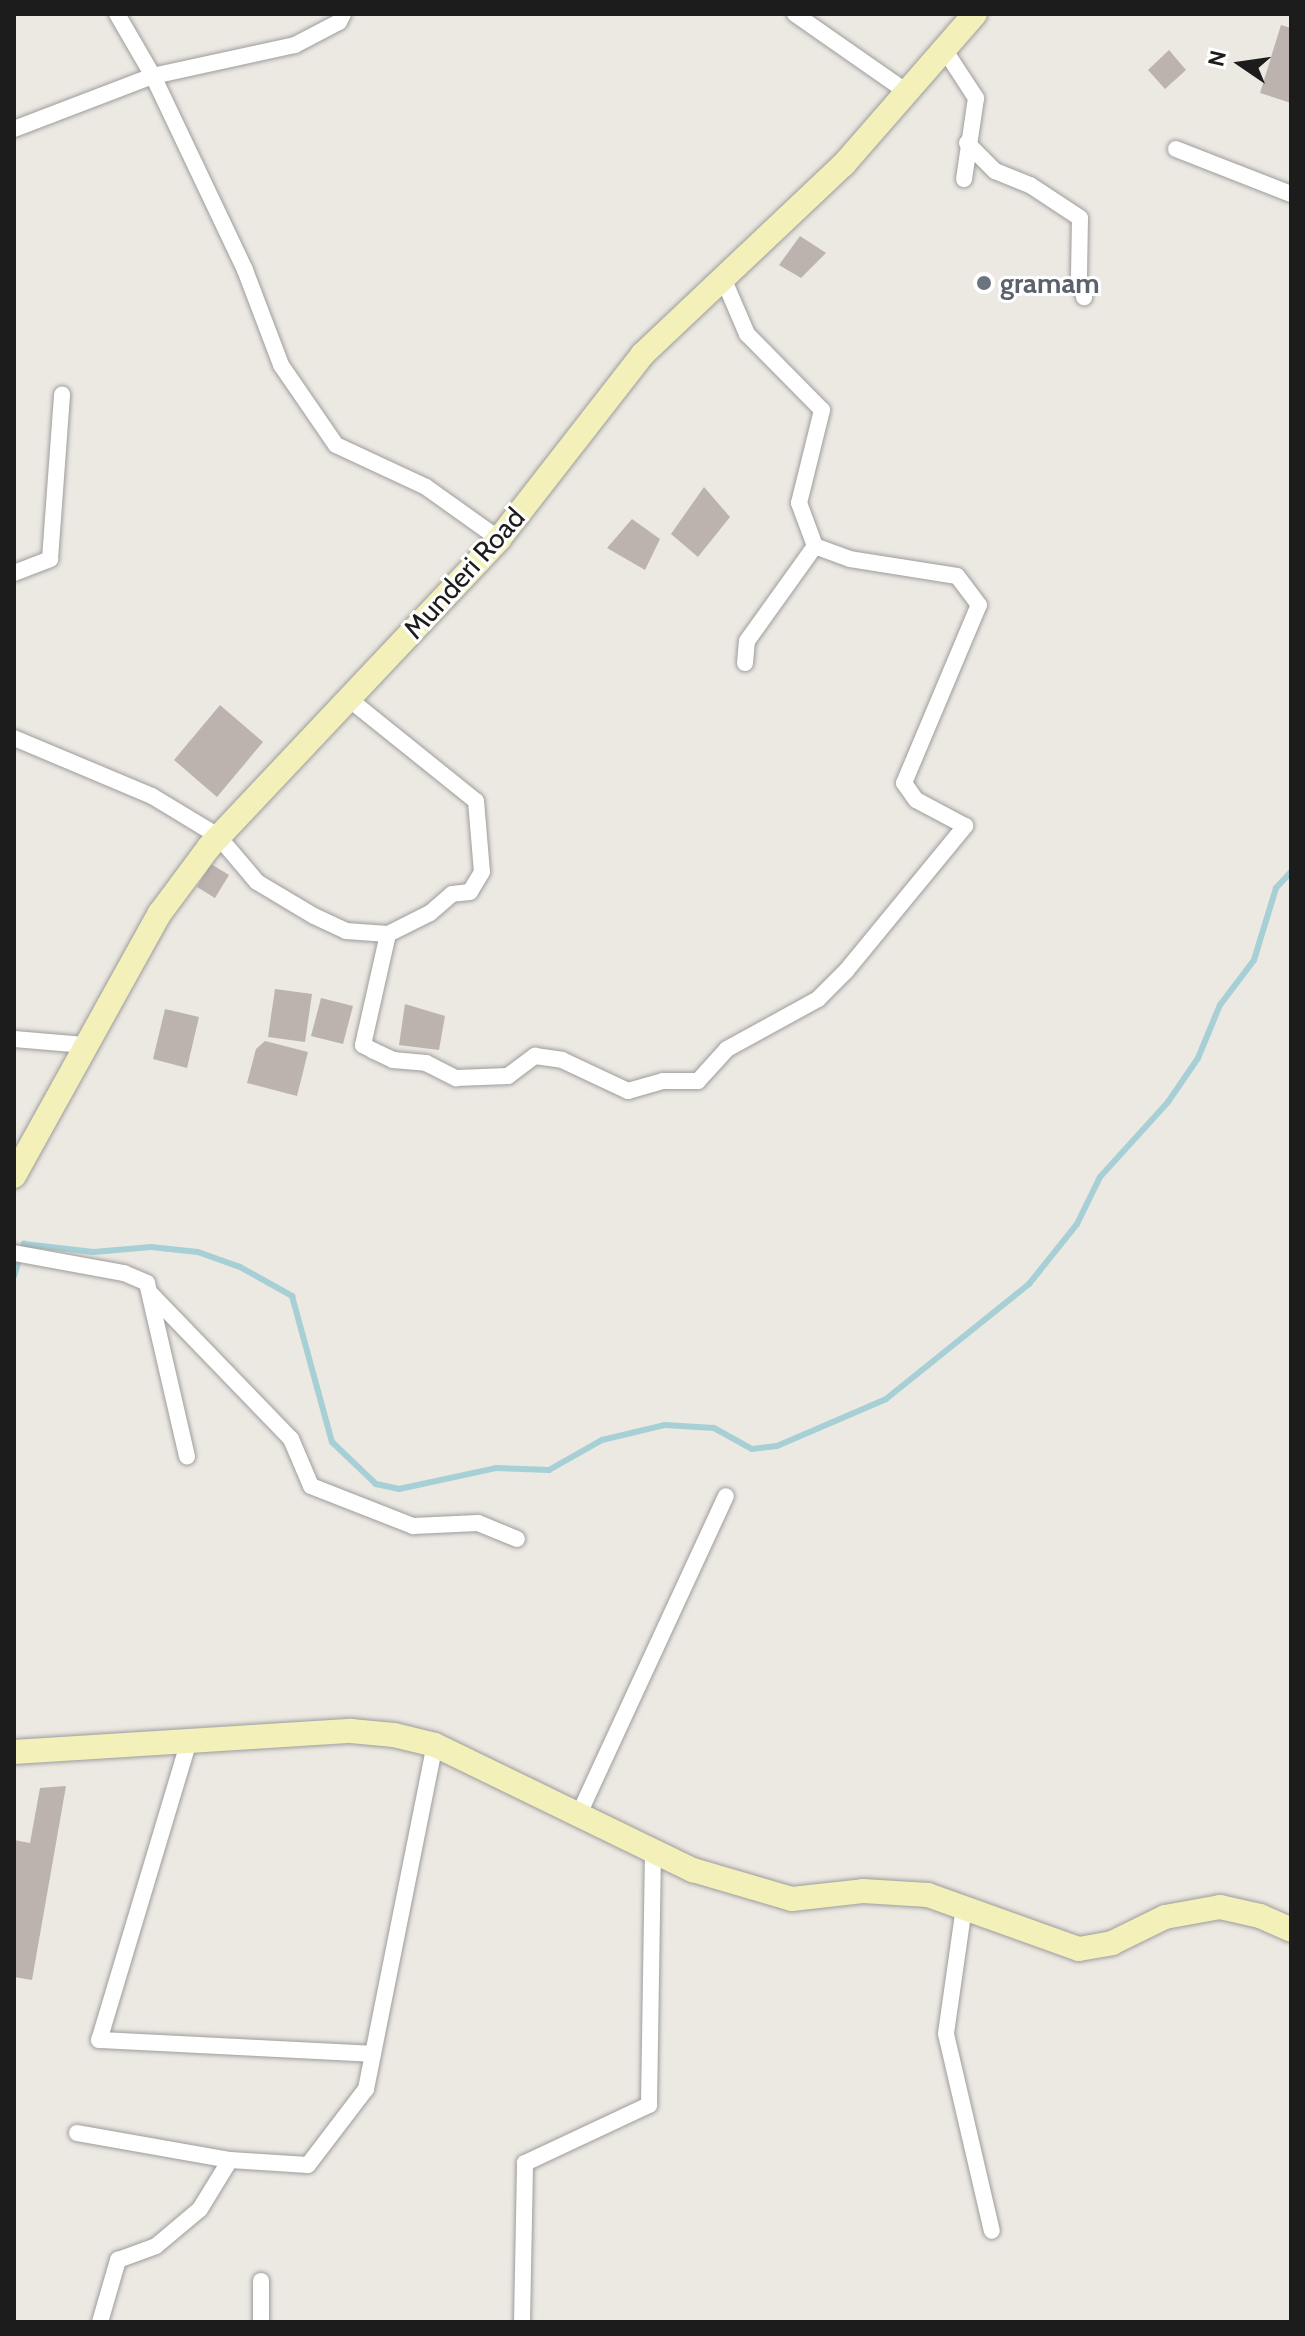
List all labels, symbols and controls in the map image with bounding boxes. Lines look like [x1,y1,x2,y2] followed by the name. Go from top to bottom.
[1201,24,1281,104] north arrow
[1202,48,1232,69] text: N
[1000,266,1100,300] place label: gramam
[975,274,993,292] marker: gramam
[397,501,531,645] street label: Munderi Road

